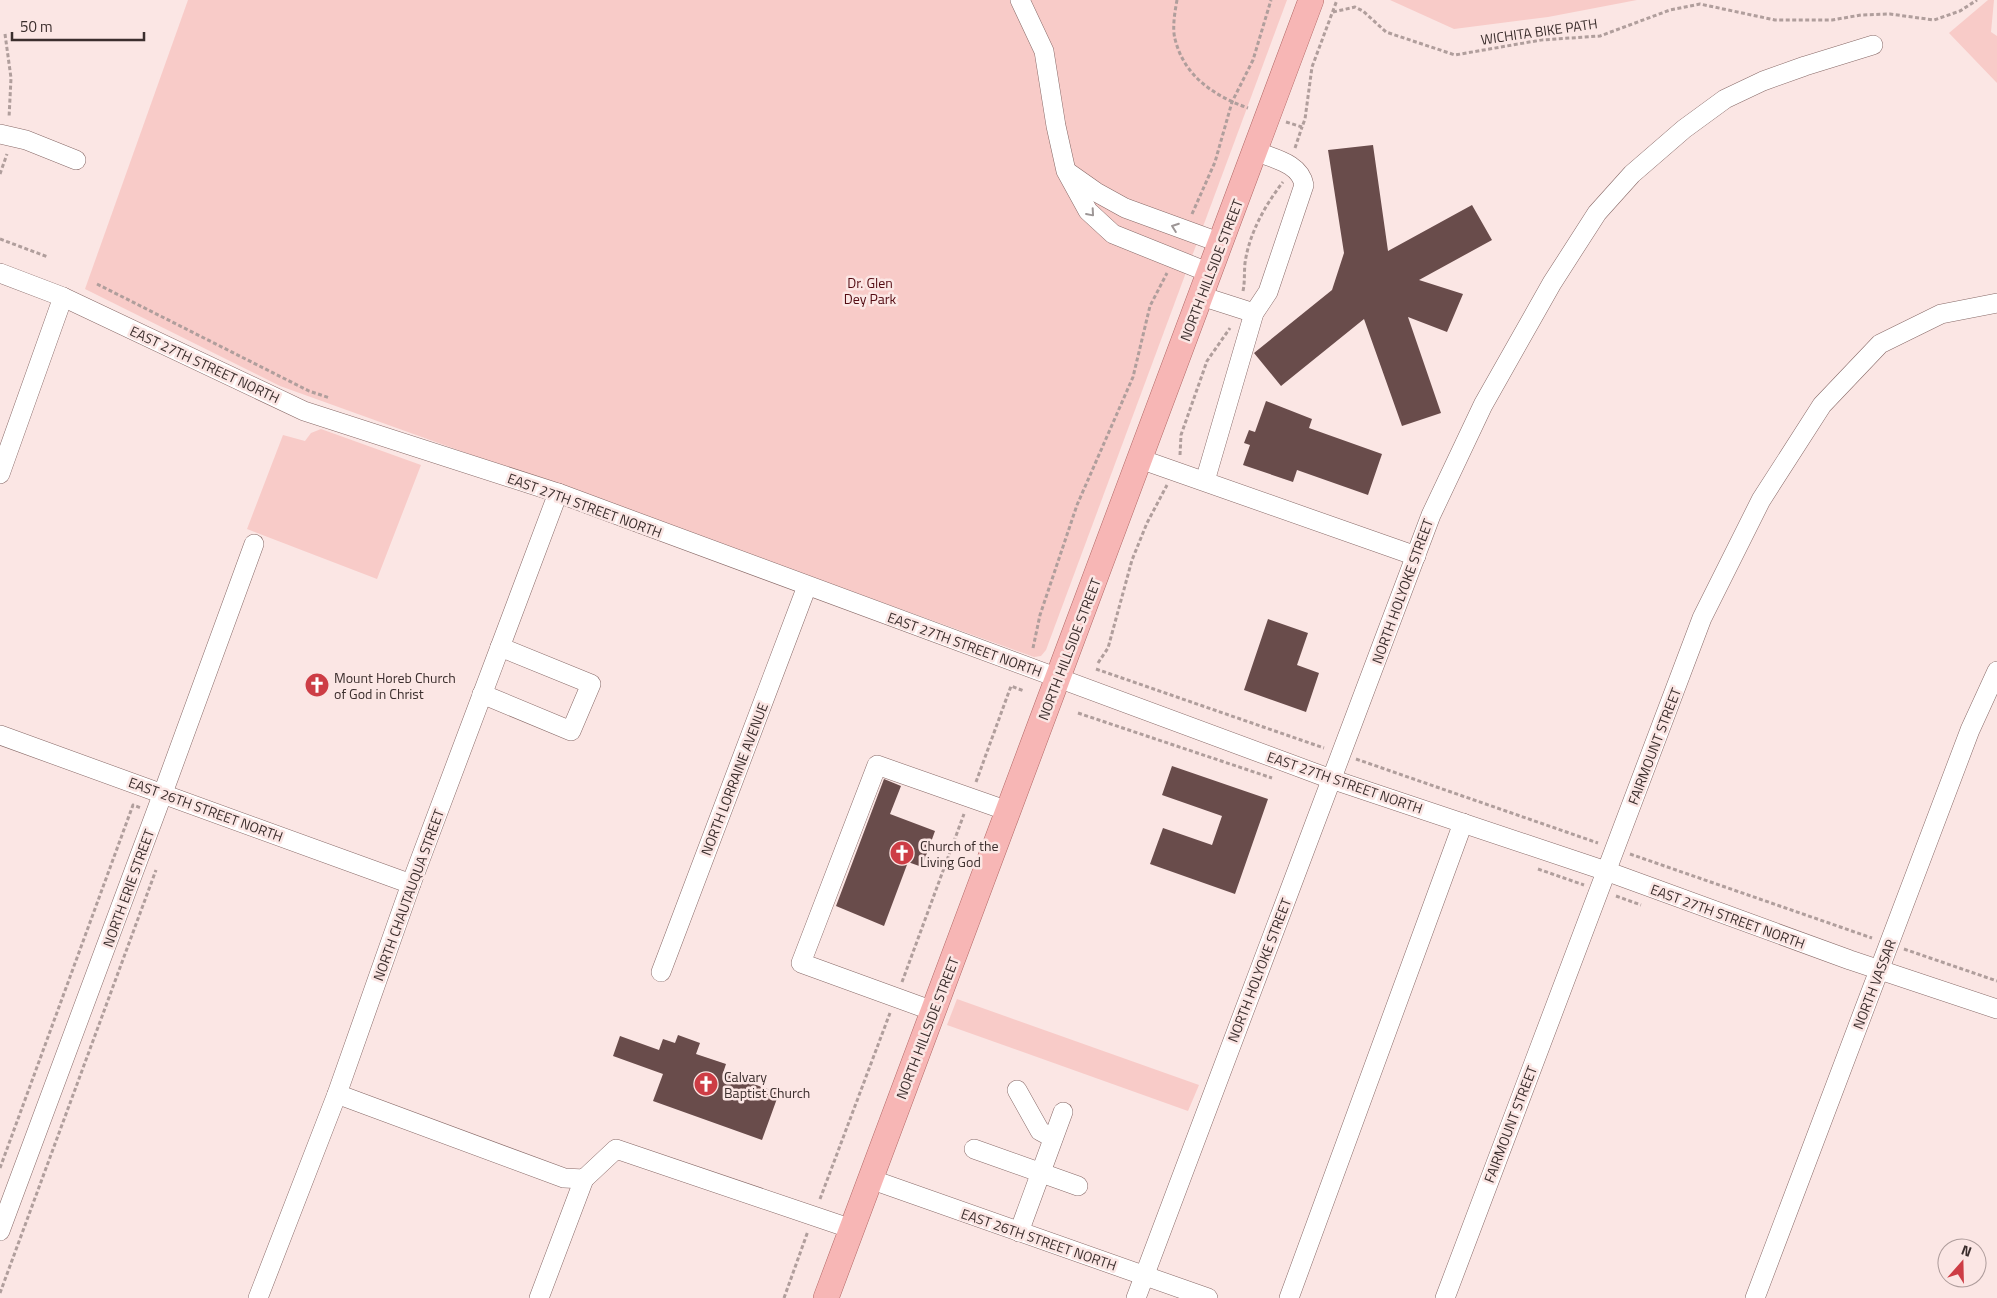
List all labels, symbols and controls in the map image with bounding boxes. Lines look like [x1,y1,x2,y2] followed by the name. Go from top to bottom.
[12,10,145,42] scale bar
[1479,12,1599,50] street label: WICHITA BIKE PATH
[20,15,53,38] text: 50 m
[1174,195,1248,344] street label: NORTH HILLSIDE STREET
[1085,207,1094,216] one-way arrow
[1171,223,1180,233] one-way arrow
[844,272,897,309] park label: Dr. Glen Dey Park
[127,320,283,408] street label: EAST 27TH STREET NORTH
[505,467,665,543] street label: EAST 27TH STREET NORTH
[1366,515,1438,666] street label: NORTH HOLYOKE STREET
[1032,574,1106,723] street label: NORTH HILLSIDE STREET
[885,606,1045,682] street label: EAST 27TH STREET NORTH
[334,667,456,704] place label: Mount Horeb Church of God in Christ
[304,672,330,698] church icon: Mount Horeb Church of God in Christ
[1622,684,1686,807] street label: FAIRMOUNT STREET
[695,699,773,858] street label: NORTH LORRAINE AVENUE
[1264,746,1426,818] street label: EAST 27TH STREET NORTH
[126,771,286,847] street label: EAST 26TH STREET NORTH
[367,806,449,984] street label: NORTH CHAUTAUQUA STREET
[97,825,159,950] street label: NORTH ERIE STREET
[920,835,999,872] place label: Church of the Living God
[889,840,915,866] church icon: Church of the Living God
[1648,878,1808,954] street label: EAST 27TH STREET NORTH
[1222,894,1296,1045] street label: NORTH HOLYOKE STREET
[1847,936,1901,1032] street label: NORTH VASSAR
[890,953,964,1102] street label: NORTH HILLSIDE STREET
[1478,1062,1542,1185] street label: FAIRMOUNT STREET
[724,1066,810,1103] place label: Calvary Baptist Church
[693,1071,719,1097] church icon: Calvary Baptist Church
[958,1203,1120,1275] street label: EAST 26TH STREET NORTH
[1937,1238,1987,1288] north arrow
[1958,1239,1975,1262] text: N

